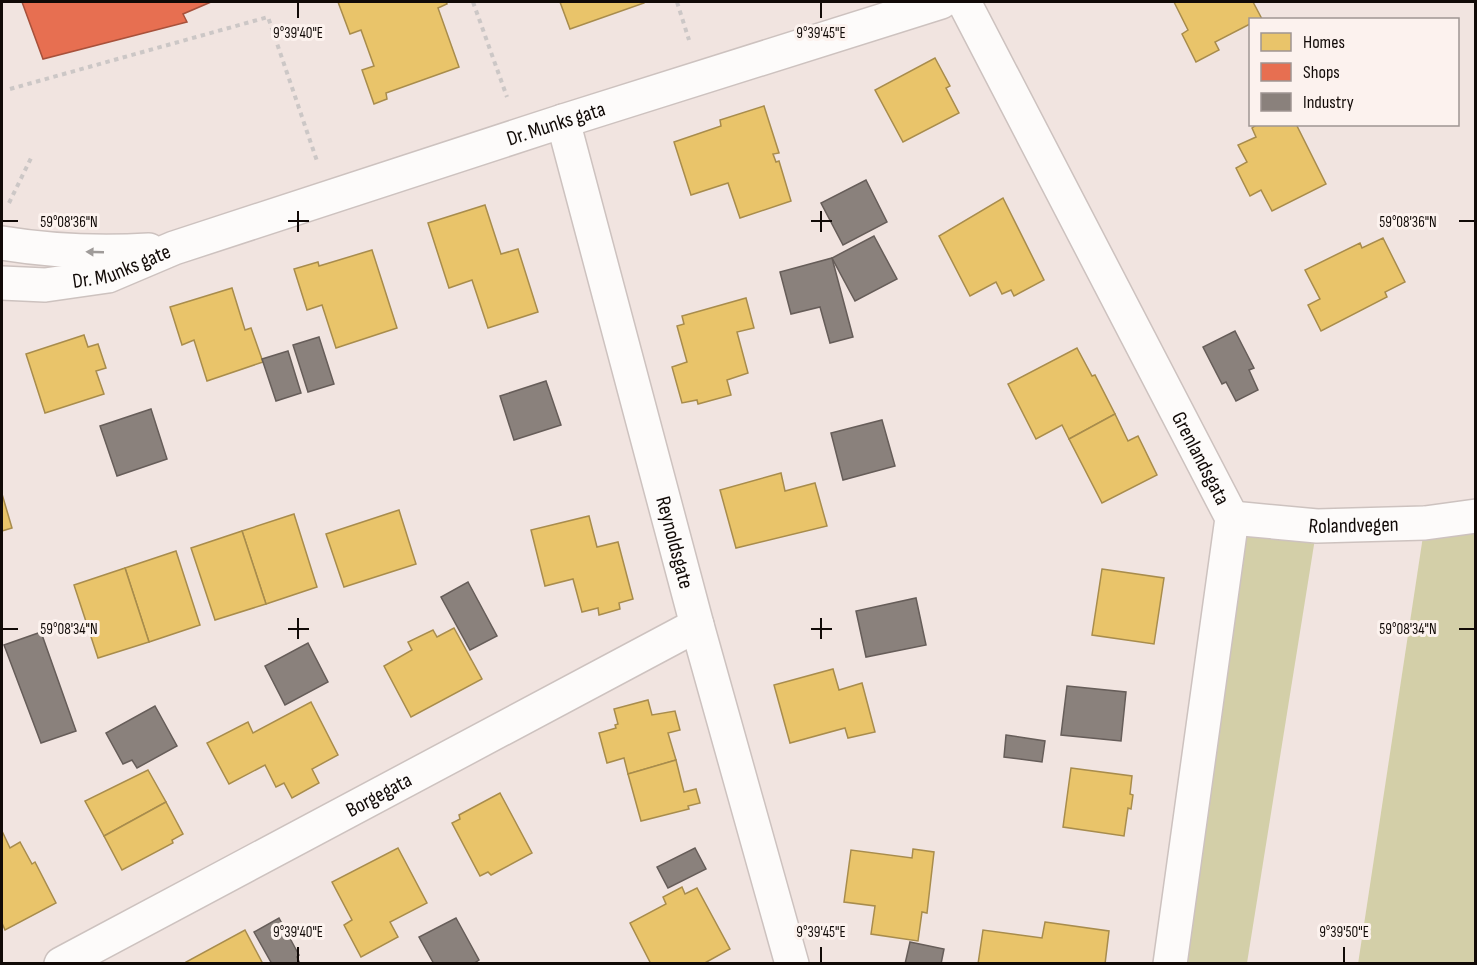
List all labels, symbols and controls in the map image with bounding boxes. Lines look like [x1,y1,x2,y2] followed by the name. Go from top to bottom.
[1249,18,1459,126] legend
[273,24,323,43] text: 9°39'40"E
[796,24,846,43] text: 9°39'45"E
[1303,32,1345,53] text: Homes
[1303,62,1340,83] text: Shops
[1303,92,1354,113] text: Industry
[503,96,608,151] street label: Dr. Munks gata
[40,213,98,232] text: 59°08'36"N
[1379,213,1437,232] text: 59°08'36"N
[71,239,174,293] street label: Dr. Munks gate
[85,247,104,257] one-way arrow
[1166,407,1235,509] street label: Grenlandsgata
[651,493,699,591] street label: Reynoldsgate
[1307,511,1399,539] street label: Rolandvegen
[40,620,98,639] text: 59°08'34"N
[1379,620,1437,639] text: 59°08'34"N
[342,767,416,822] street label: Borgegata
[273,923,323,942] text: 9°39'40"E
[796,923,846,942] text: 9°39'45"E
[1319,923,1369,942] text: 9°39'50"E

